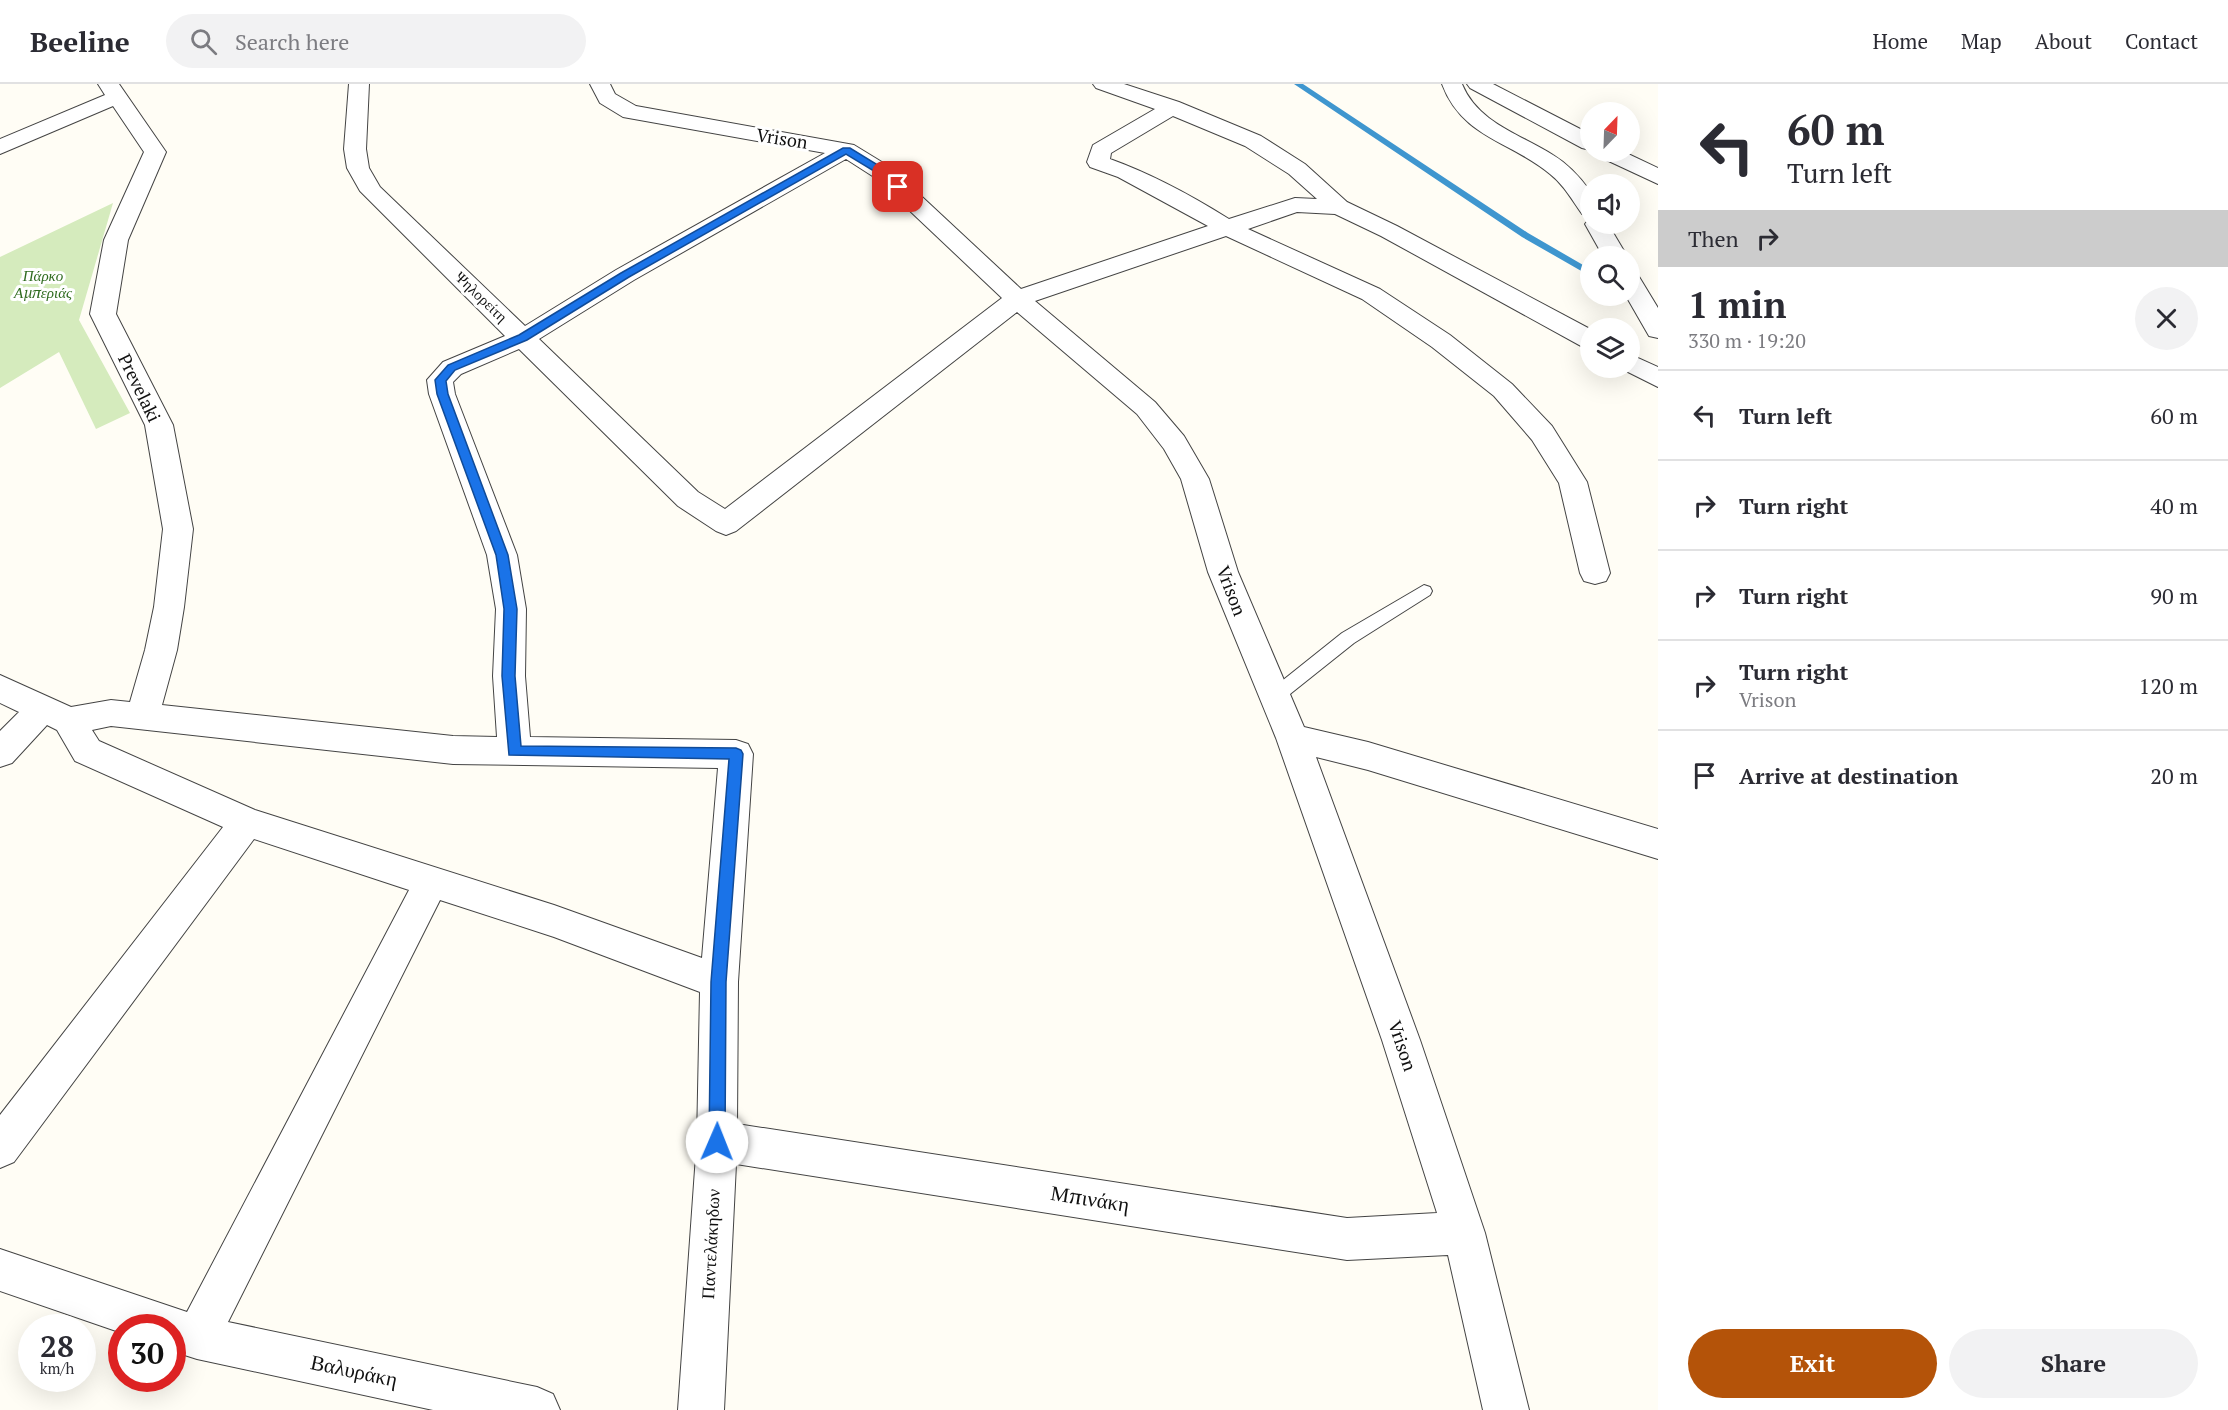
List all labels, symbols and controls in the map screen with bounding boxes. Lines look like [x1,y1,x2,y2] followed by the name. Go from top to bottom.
[166,14,586,68] search box
[30,23,130,60] text: Beeline
[187,25,220,58] icon: search
[235,27,349,56] text: Search here
[1872,27,1928,55] text: Home
[1961,27,2002,55] text: Map
[2035,27,2092,55] text: About
[2125,27,2198,55] text: Contact
[1787,101,1885,157] text: 60 m
[1580,102,1640,162] north arrow
[1580,102,1640,378] map controls
[1688,108,1766,186] icon: left
[755,122,810,154] street label: Vrison
[1787,155,1892,191] text: Turn left
[872,161,923,212] pin
[881,170,914,203] icon: arrive
[1580,174,1640,234] button: sound
[1751,222,1784,255] icon: right
[1688,224,1739,253] text: Then
[1580,246,1640,306] button: search
[13,265,73,302] park label: Πάρκο Αμπεριάς
[451,266,512,326] street label: Ψηλορείτη
[1688,281,1786,328] text: 1 min
[2135,287,2198,350] button: close
[1580,318,1640,378] button: layers
[1688,327,1806,354] text: 330 m · 19:20
[113,349,167,426] street label: Prevelaki
[1688,399,1721,432] icon: left
[1739,401,1832,430] text: Turn left
[2150,401,2198,430] text: 60 m
[1688,489,1721,522] icon: right
[1739,491,1848,520] text: Turn right
[2150,491,2198,520] text: 40 m
[1211,562,1252,619] street label: Vrison
[1688,579,1721,612] icon: right
[1739,581,1848,610] text: Turn right
[2150,581,2198,610] text: 90 m
[1739,657,1848,686] text: Turn right
[1688,669,1721,702] icon: right
[2138,671,2198,700] text: 120 m
[1739,686,1796,713] text: Vrison
[1688,759,1721,792] icon: arrive
[1739,761,1958,790] text: Arrive at destination
[2150,761,2198,790] text: 20 m
[1383,1017,1423,1074] street label: Vrison
[685,1110,749,1174] position arrow
[1049,1178,1132,1218] street label: Μπινάκη
[695,1188,725,1300] street label: Παντελάκηδων
[108,1314,186,1392] speed limit sign: 30
[40,1326,74,1366] text: 28
[1688,1329,1937,1398] button: Exit
[1949,1329,2198,1398] button: Share
[308,1347,400,1393] street label: Βαλυράκη
[40,1358,74,1378] text: km/h

